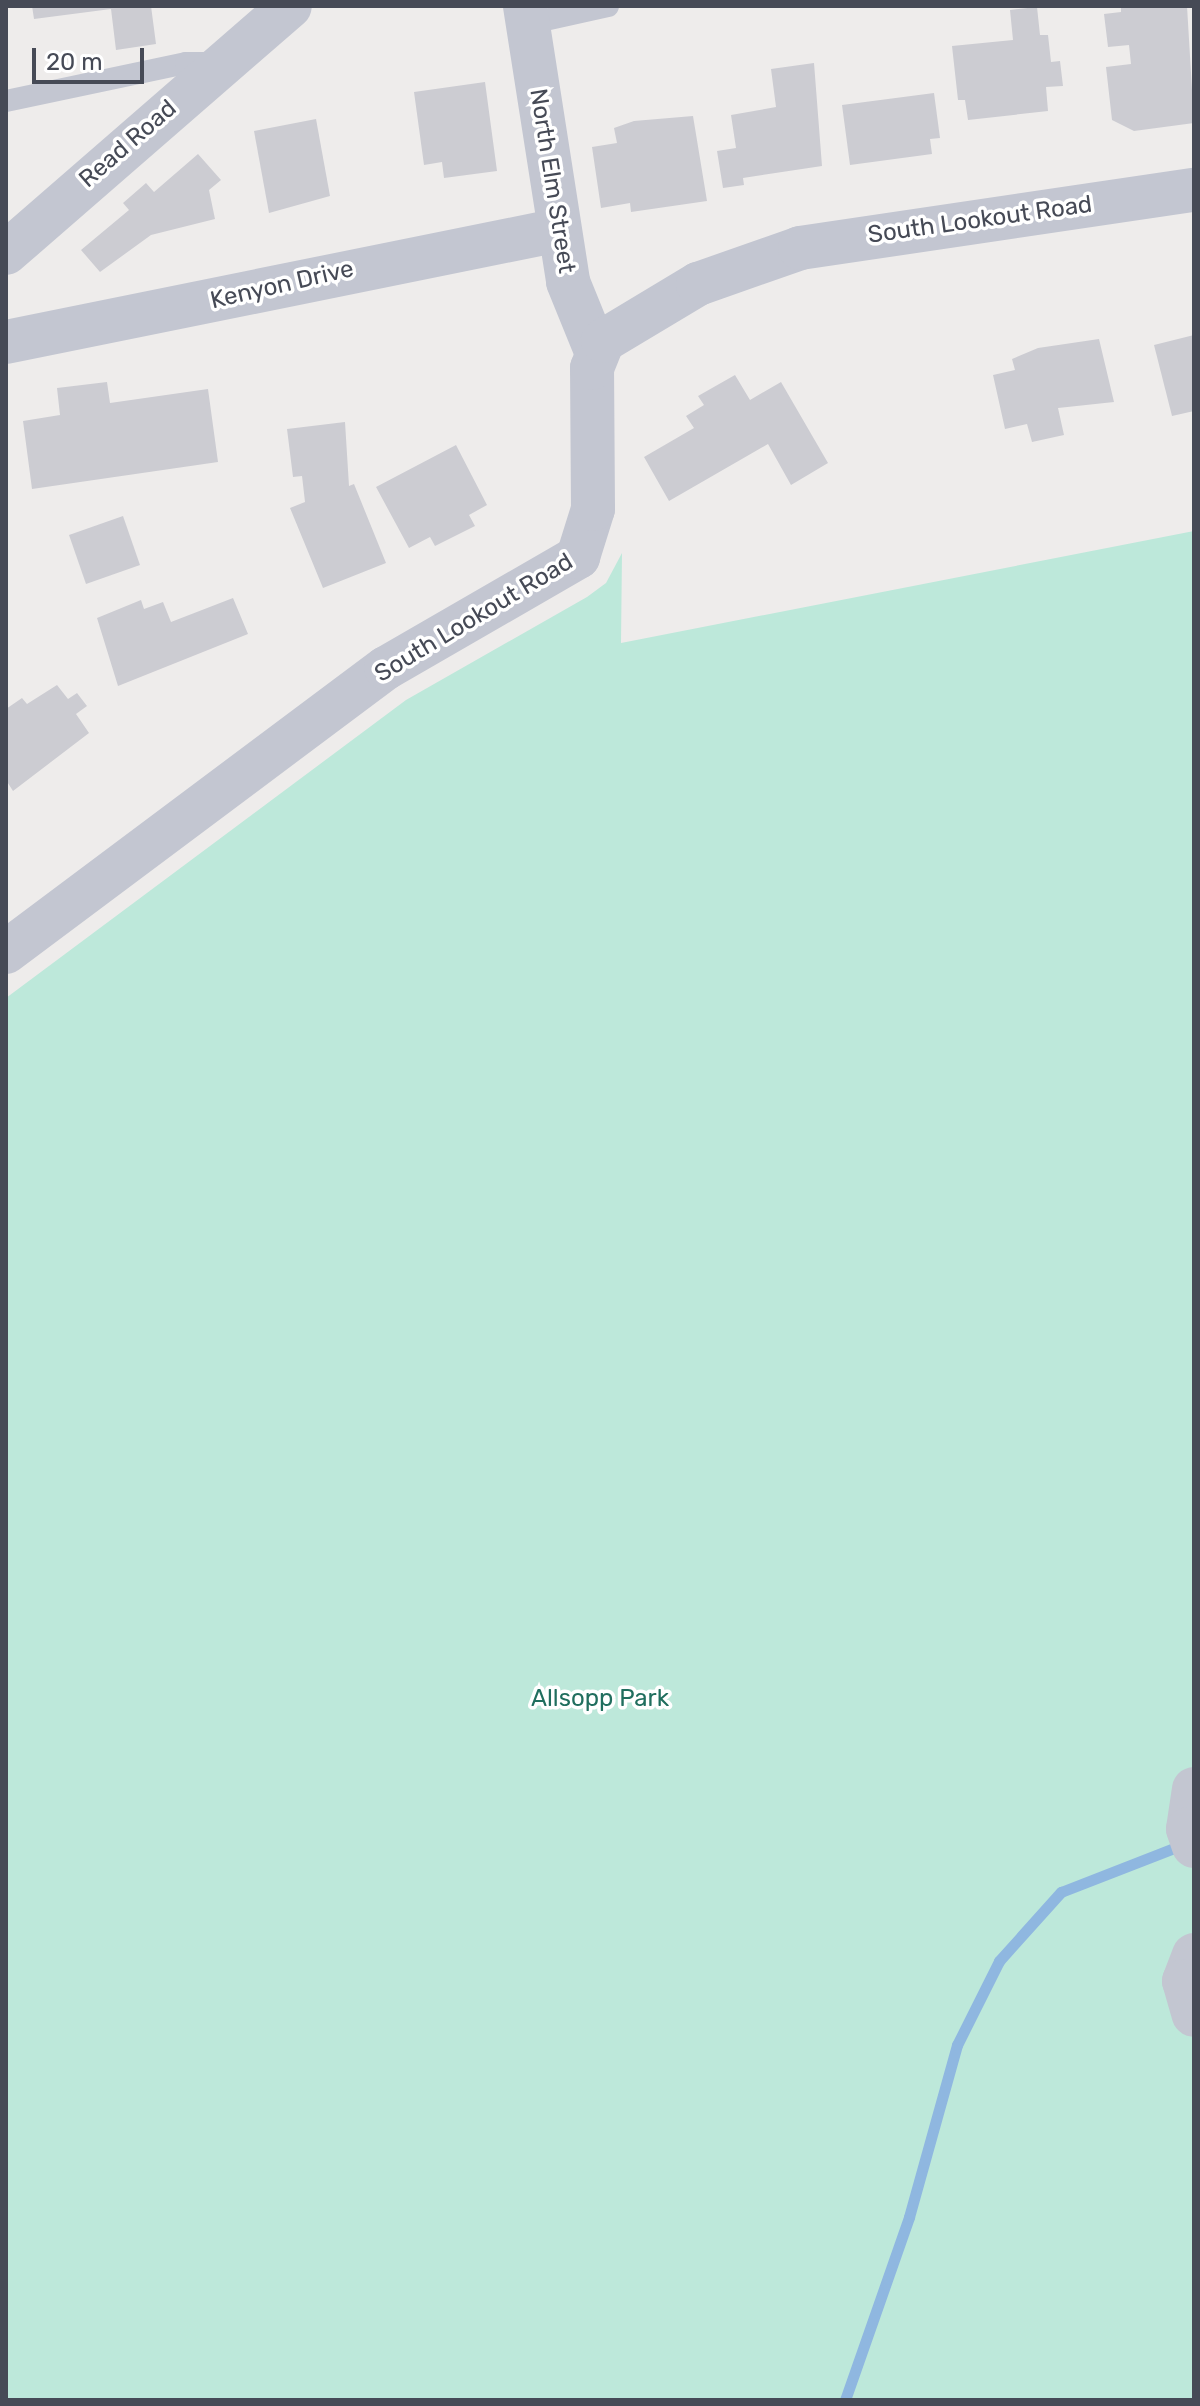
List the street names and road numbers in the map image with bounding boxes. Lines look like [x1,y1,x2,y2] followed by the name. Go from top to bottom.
[523,87,581,275] street label: North Elm Street
[74,94,182,194] street label: Read Road
[866,190,1094,250] street label: South Lookout Road
[208,255,356,315] street label: Kenyon Drive
[370,547,578,689] street label: South Lookout Road

